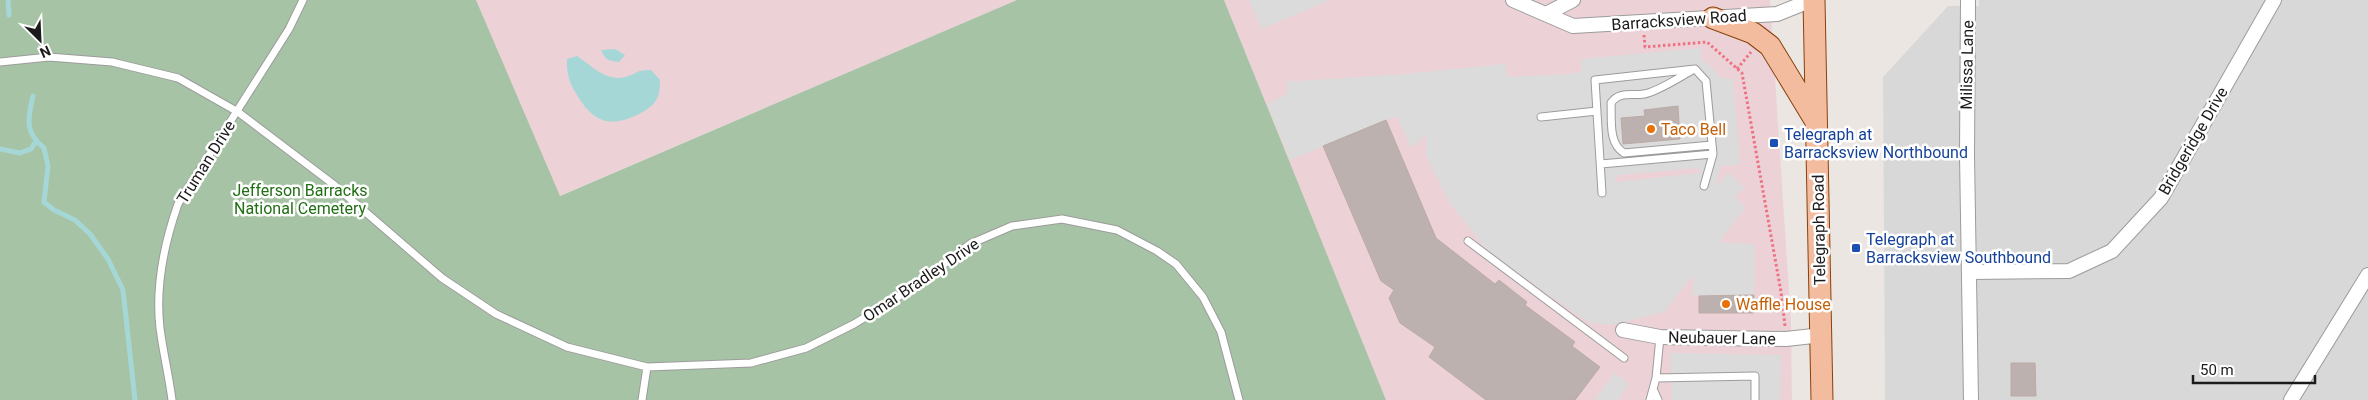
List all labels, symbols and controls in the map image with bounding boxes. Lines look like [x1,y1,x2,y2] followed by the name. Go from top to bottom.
[1611,6,1747,34] street label: Barracksview Road
[15,15,65,65] north arrow
[1957,20,1977,110] street label: Milissa Lane
[38,43,53,61] text: N
[2154,84,2232,198] street label: Bridgeridge Drive
[173,117,239,207] street label: Truman Drive
[1661,120,1726,139] place label: Taco Bell
[1645,123,1657,135] marker: Taco Bell
[1784,125,1968,162] place label: Telegraph at Barracksview Northbound
[1768,137,1780,149] marker: Telegraph at Barracksview Northbound
[1809,174,1829,286] street label: Telegraph Road
[233,181,368,218] park label: Jefferson Barracks National Cemetery
[1866,230,2051,267] place label: Telegraph at Barracksview Southbound
[859,234,983,326] street label: Omar Bradley Drive
[1850,242,1862,254] marker: Telegraph at Barracksview Southbound
[1736,295,1831,314] place label: Waffle House
[1720,298,1732,310] marker: Waffle House
[1668,328,1776,348] street label: Neubauer Lane
[2193,352,2316,384] scale bar
[2200,361,2234,379] text: 50 m

